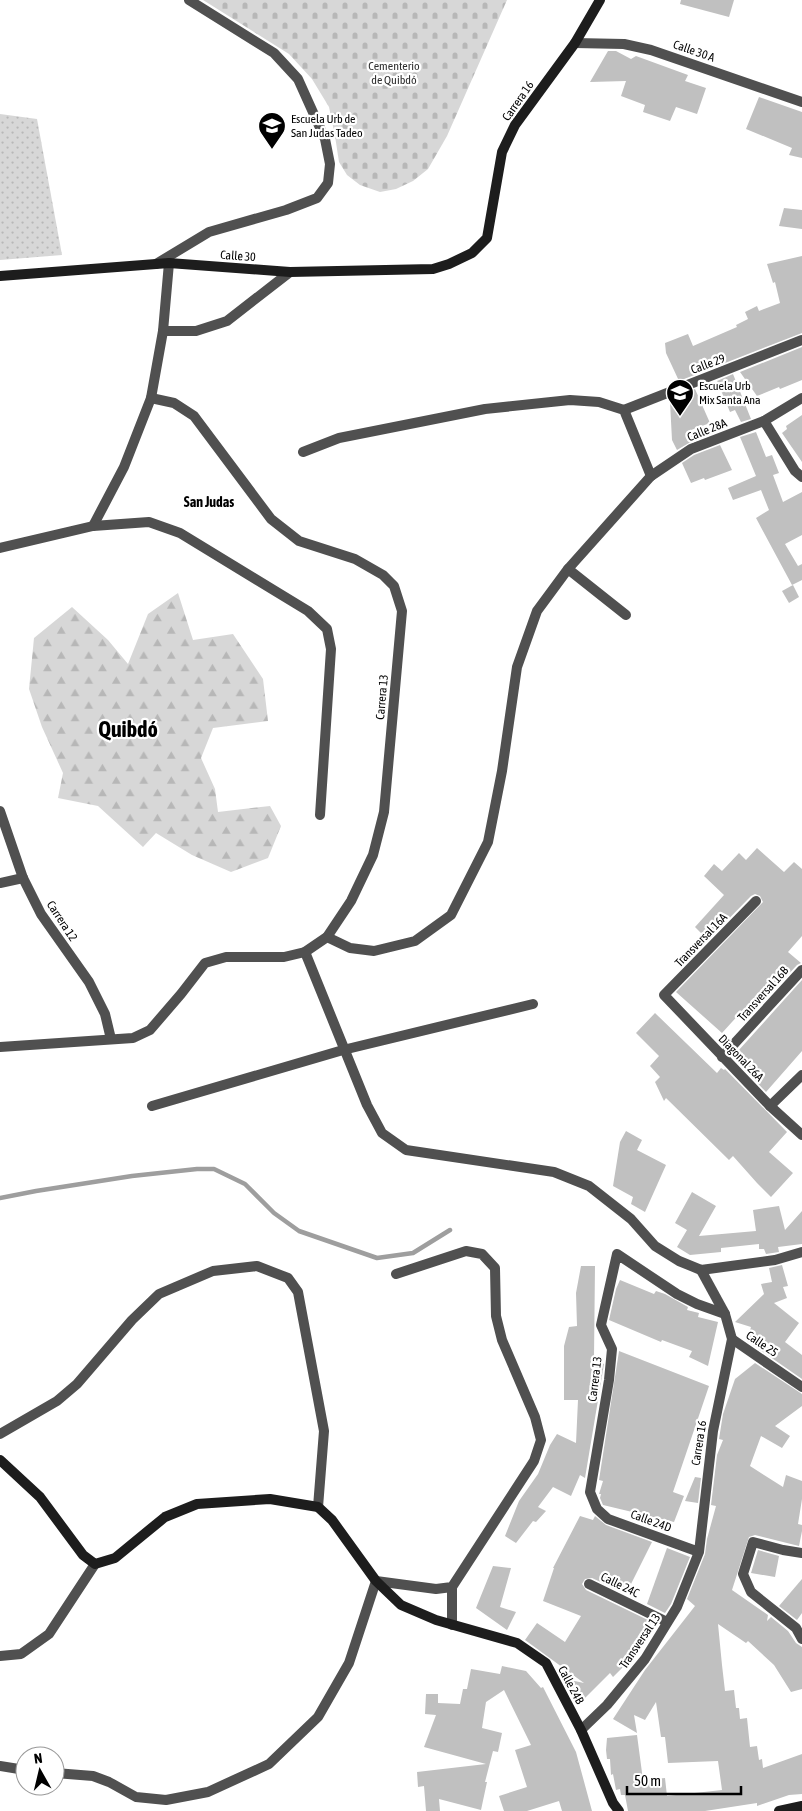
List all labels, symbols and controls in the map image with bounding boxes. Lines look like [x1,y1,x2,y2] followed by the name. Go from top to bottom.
[671,37,717,65] street label: Calle 30 A
[368,59,420,87] park label: Cementerio de Quibdó
[499,78,537,124] street label: Carrera 16
[257,111,287,150] school or university icon: Escuela Urb de San Judas Tadeo
[291,112,363,140] place label: Escuela Urb de San Judas Tadeo
[220,248,257,264] street label: Calle 30
[689,351,727,377] street label: Calle 29
[665,378,695,417] school or university icon: Escuela Urb Mix Santa Ana
[699,379,761,407] place label: Escuela Urb Mix Santa Ana
[685,416,729,444] street label: Calle 28A
[184,494,234,510] district label: San Judas
[373,674,391,720] street label: Carrera 13
[98,716,158,742] district label: Quibdó
[44,898,80,944] street label: Carrera 12
[672,910,730,970] street label: Transversal 16A
[735,963,791,1024] street label: Transversal 16B
[715,1032,767,1084] street label: Diagonal 26A
[743,1328,781,1360] street label: Calle 25
[585,1356,605,1402] street label: Carrera 13
[689,1419,710,1466] street label: Carrera 16
[629,1507,674,1535] street label: Calle 24D
[599,1570,642,1601] street label: Calle 24C
[617,1611,663,1671] street label: Transversal 13
[555,1663,587,1707] street label: Calle 24B
[15,1746,65,1796] north arrow
[33,1750,43,1767] text: N
[627,1764,741,1796] scale bar
[634,1772,661,1789] text: 50 m

